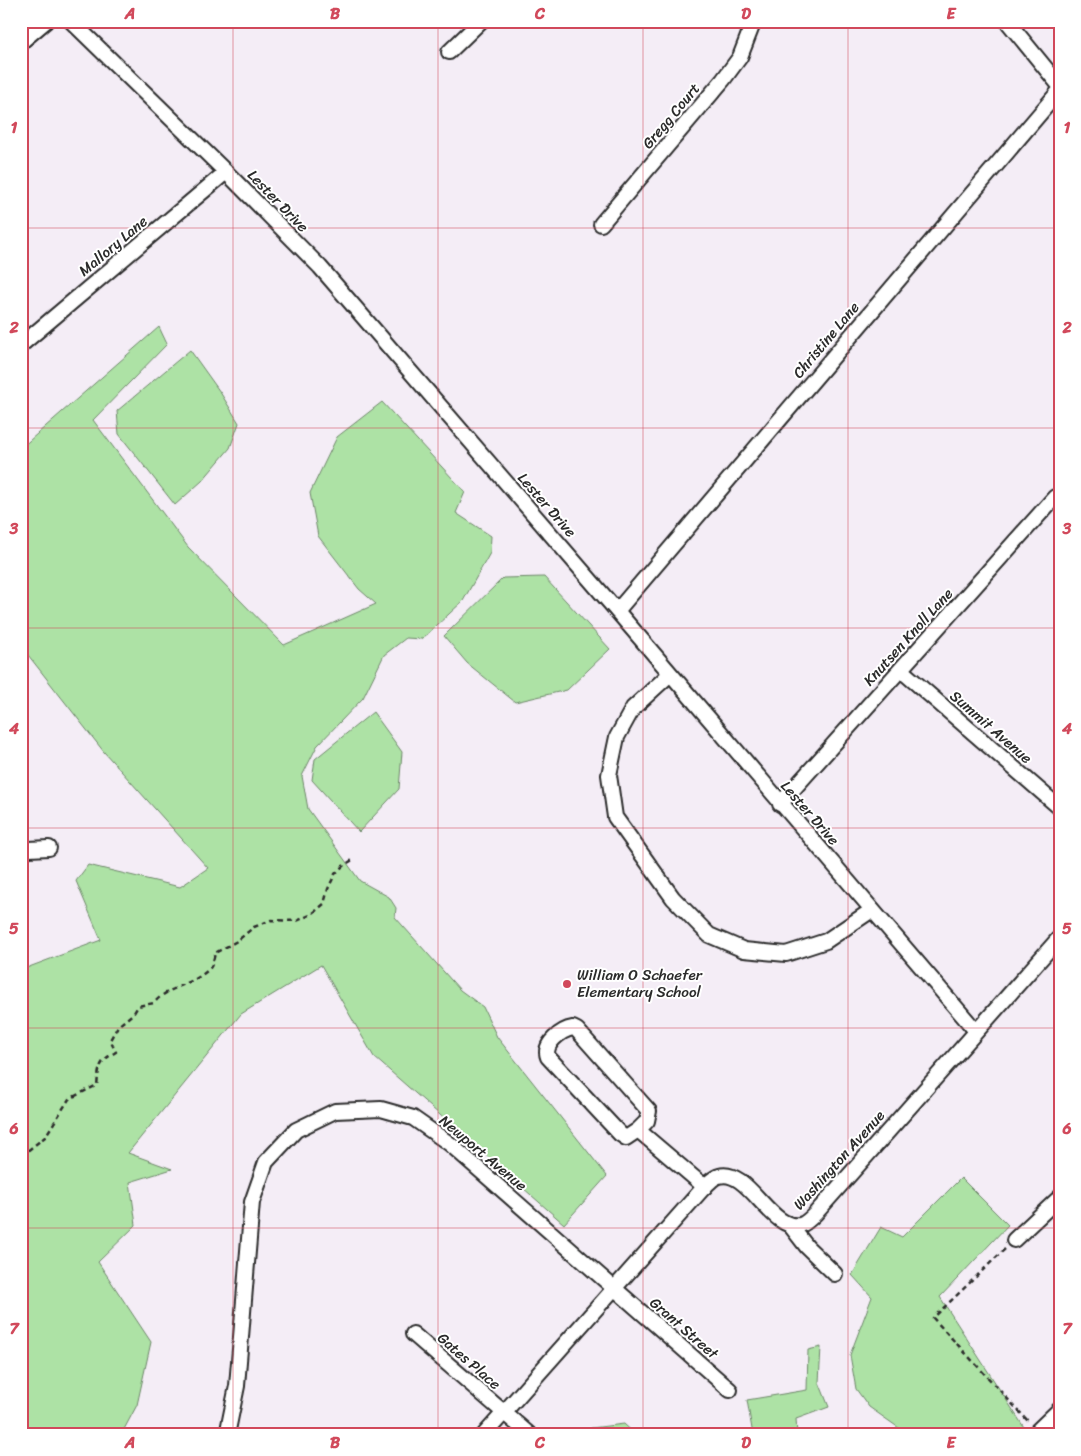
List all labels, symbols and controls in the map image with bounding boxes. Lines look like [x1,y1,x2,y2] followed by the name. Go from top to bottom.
[124,0,135,28] text: A
[330,0,341,28] text: B
[534,0,546,28] text: C
[741,0,751,28] text: D
[947,0,957,28] text: E
[635,77,707,155] street label: Gregg Court
[11,113,18,142] text: 1
[1064,113,1071,142] text: 1
[241,163,315,239] street label: Lester Drive
[72,209,154,283] street label: Mallory Lane
[786,295,866,384] street label: Christine Lane
[8,313,19,342] text: 2
[1061,313,1072,342] text: 2
[511,466,583,544] street label: Lester Drive
[9,514,19,543] text: 3
[1062,514,1072,543] text: 3
[857,582,960,692] street label: Knutsen Knoll Lane
[944,684,1038,771] street label: Summit Avenue
[8,714,19,743] text: 4
[1061,714,1072,743] text: 4
[774,774,846,852] street label: Lester Drive
[9,914,19,943] text: 5
[1062,914,1072,943] text: 5
[577,962,703,1005] place label: William O Schaefer Elementary School
[561,978,573,990] marker: William O Schaefer Elementary School
[787,1104,891,1216] street label: Washington Avenue
[433,1108,533,1198] street label: Newport Avenue
[8,1114,19,1143] text: 6
[1061,1114,1072,1143] text: 6
[644,1290,725,1366] street label: Grant Street
[9,1314,20,1343] text: 7
[1062,1314,1073,1343] text: 7
[431,1326,507,1397] street label: Gates Place
[124,1428,135,1456] text: A
[330,1428,341,1456] text: B
[534,1428,546,1456] text: C
[741,1428,751,1456] text: D
[947,1428,957,1456] text: E

